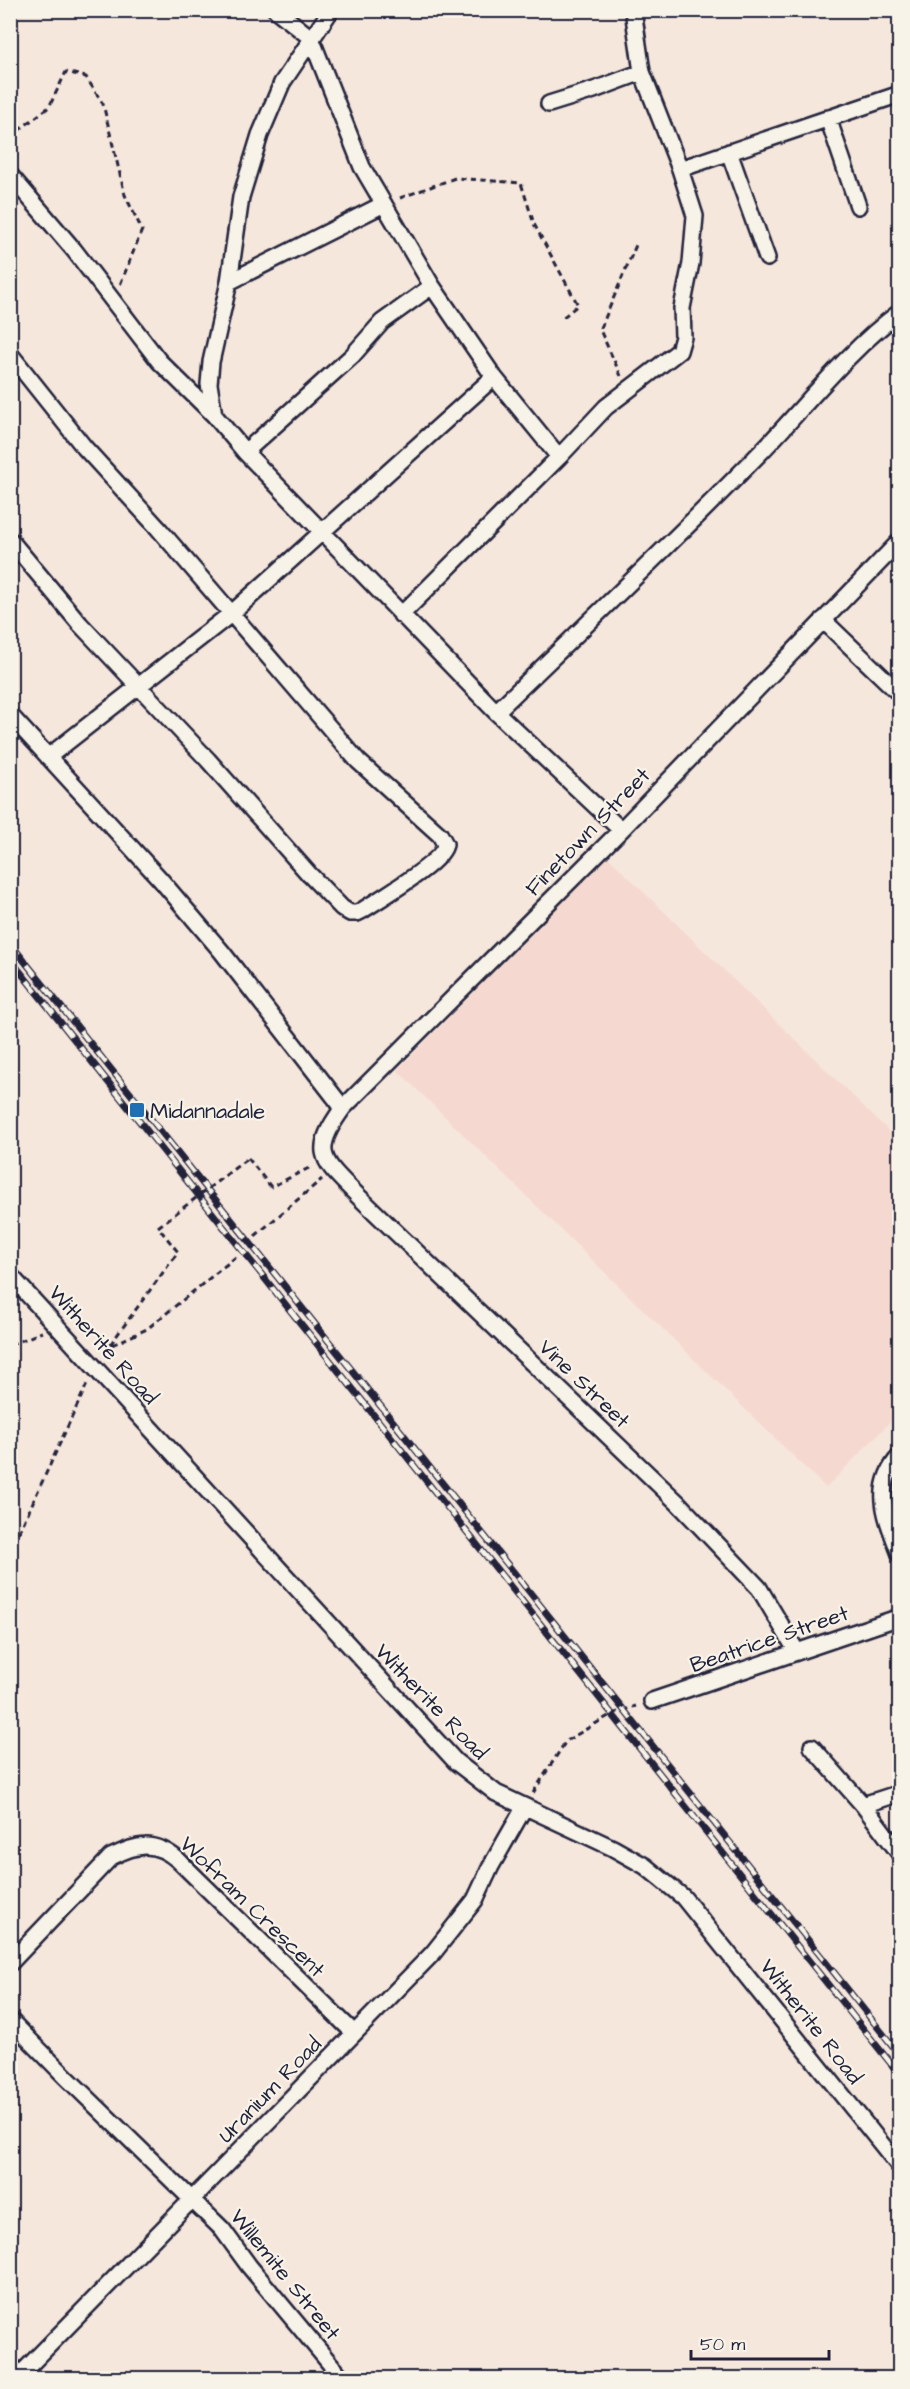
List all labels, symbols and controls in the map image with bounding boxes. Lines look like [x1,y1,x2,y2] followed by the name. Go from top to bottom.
[519,761,658,903] street label: Finetown Street
[150,1096,265,1127] place label: Midannadale
[128,1101,146,1119] marker: Midannadale
[41,1278,165,1412] street label: Witherite Road
[531,1332,637,1436] street label: Vine Street
[686,1598,853,1681] street label: Beatrice Street
[367,1637,495,1767] street label: Witherite Road
[172,1829,332,1985] street label: Wofram Crescent
[752,1953,870,2091] street label: Witherite Road
[211,2030,329,2150] street label: Uranium Road
[222,2203,348,2347] street label: Willemite Street
[691,2323,829,2361] scale bar
[700,2332,745,2357] text: 50 m

